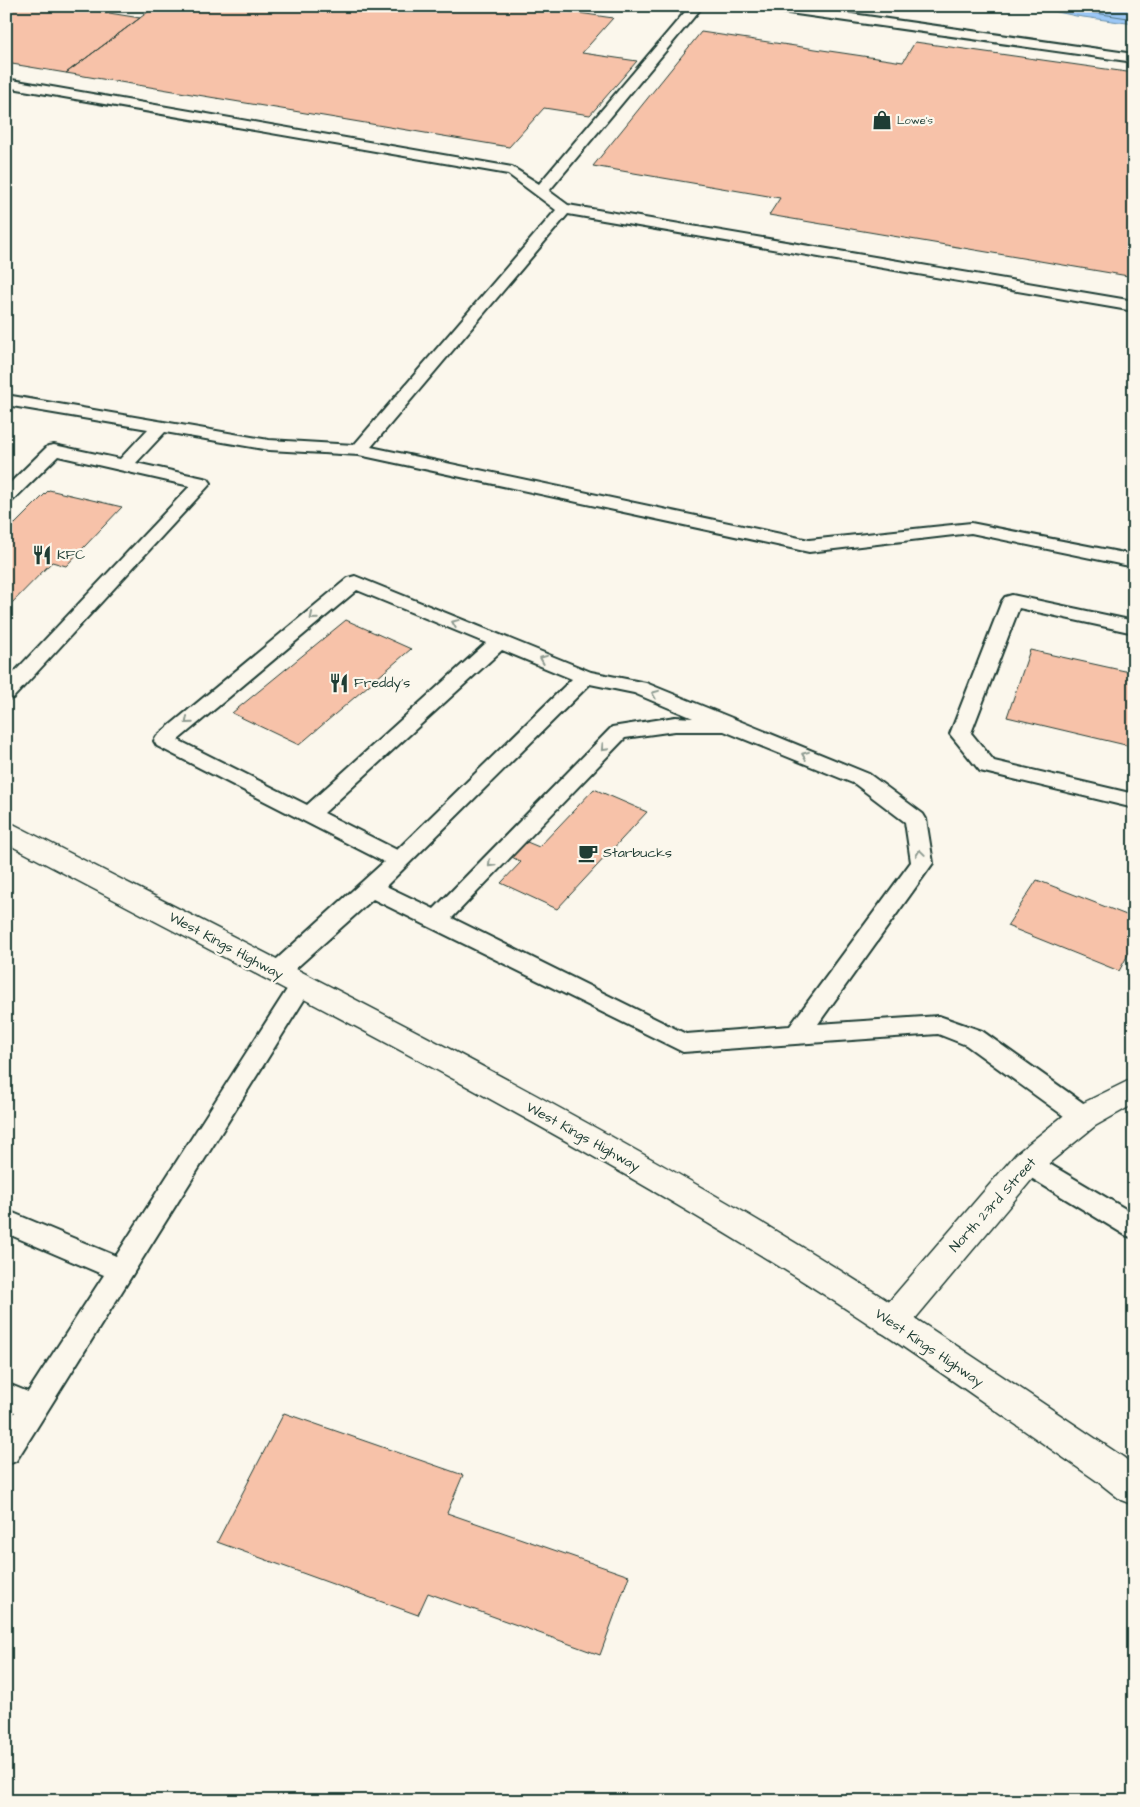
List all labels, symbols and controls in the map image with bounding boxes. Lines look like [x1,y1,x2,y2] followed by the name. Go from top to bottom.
[871,109,893,131] shop icon: Lowe's
[897,113,933,128] place label: Lowe's
[31,544,53,566] restaurant icon: KFC
[57,545,85,565] place label: KFC
[310,611,319,620] one-way arrow
[451,618,460,629] one-way arrow
[539,655,548,665] one-way arrow
[328,672,350,694] restaurant icon: Freddy's
[354,673,410,693] place label: Freddy's
[651,690,660,701] one-way arrow
[185,715,194,724] one-way arrow
[601,742,610,751] one-way arrow
[802,751,810,761] one-way arrow
[577,842,599,864] cafe icon: Starbucks
[603,843,672,863] place label: Starbucks
[915,849,926,857] one-way arrow
[488,859,497,868] one-way arrow
[165,907,287,985] street label: West Kings Highway
[522,1097,644,1177] street label: West Kings Highway
[945,1153,1041,1257] street label: North 23rd Street
[871,1304,988,1392] street label: West Kings Highway

